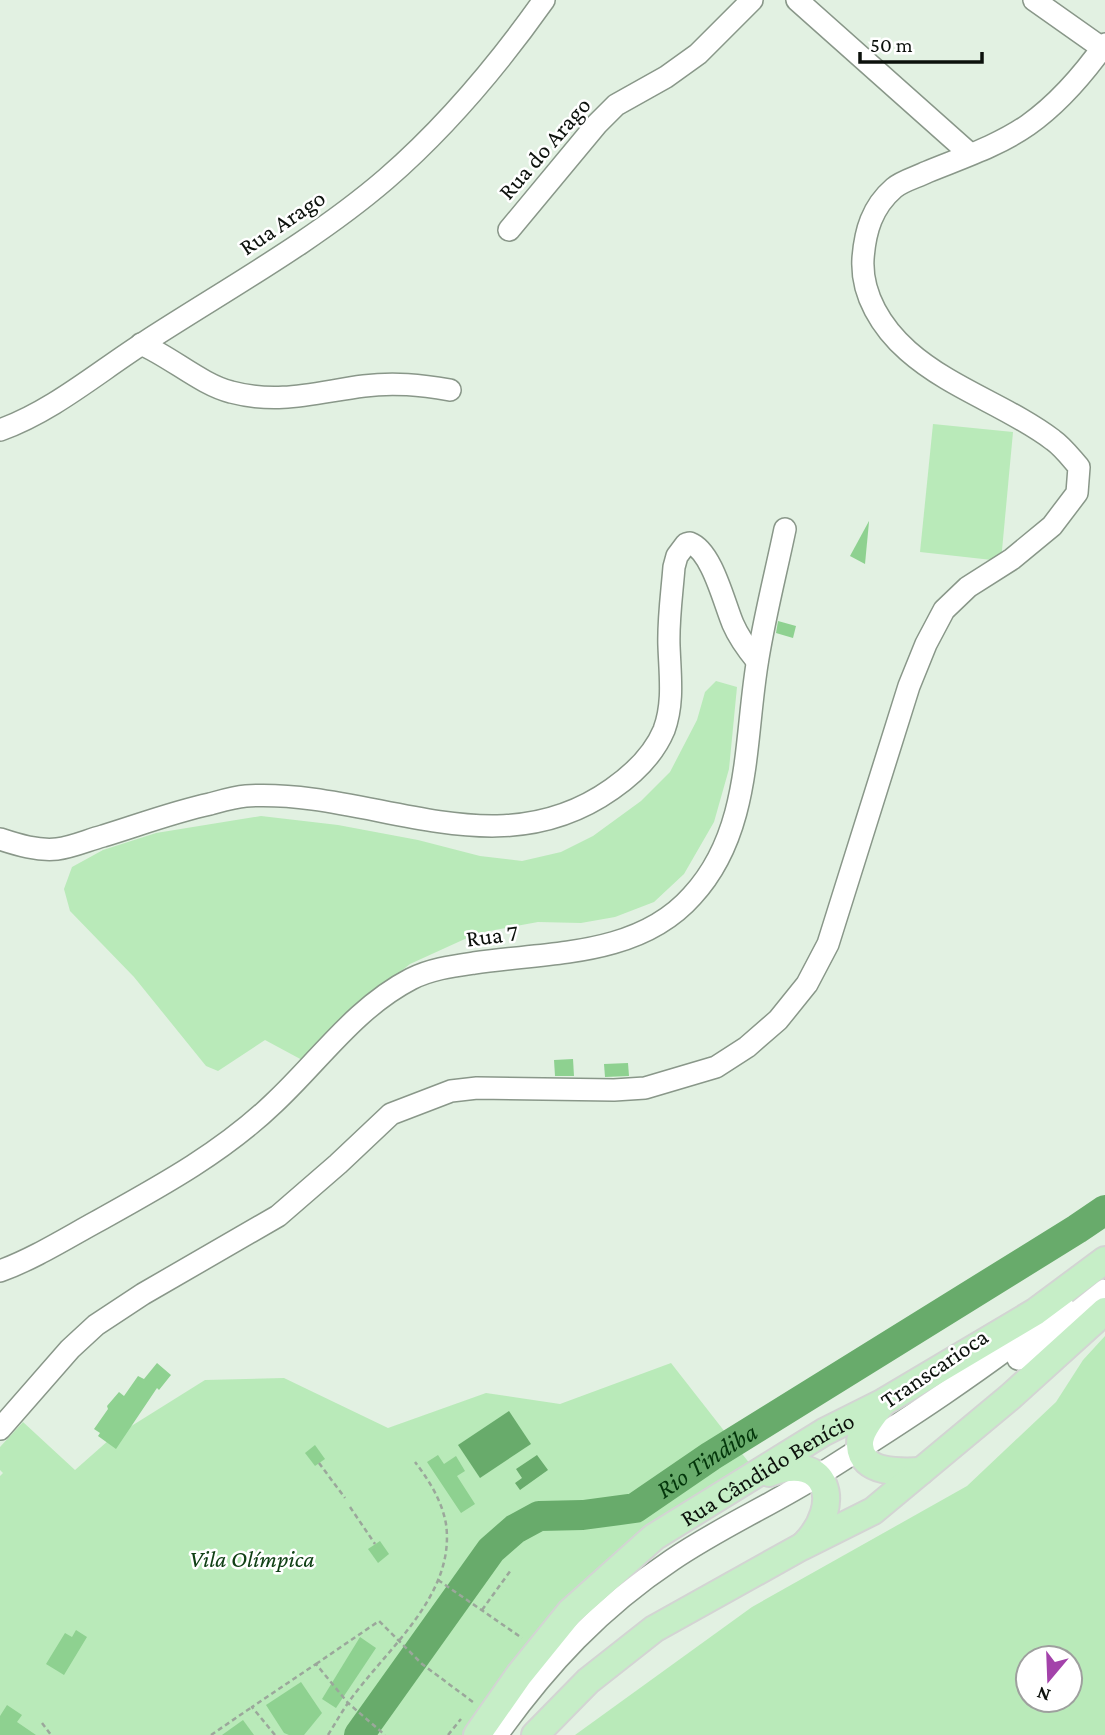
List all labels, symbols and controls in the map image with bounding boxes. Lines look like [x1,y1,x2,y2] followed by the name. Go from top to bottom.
[860,21,982,65] scale bar
[870,33,913,57] text: 50 m
[492,91,596,205] street label: Rua do Arago
[234,184,330,260] street label: Rua Arago
[464,918,520,952] street label: Rua 7
[875,1322,993,1414] street label: Transcarioca
[675,1406,858,1531] street label: Rua Cândido Benício
[651,1417,762,1504] water label: Rio Tindiba
[189,1545,315,1572] park label: Vila Olímpica
[1014,1644,1084,1714] north arrow
[1034,1683,1053,1707] text: N

